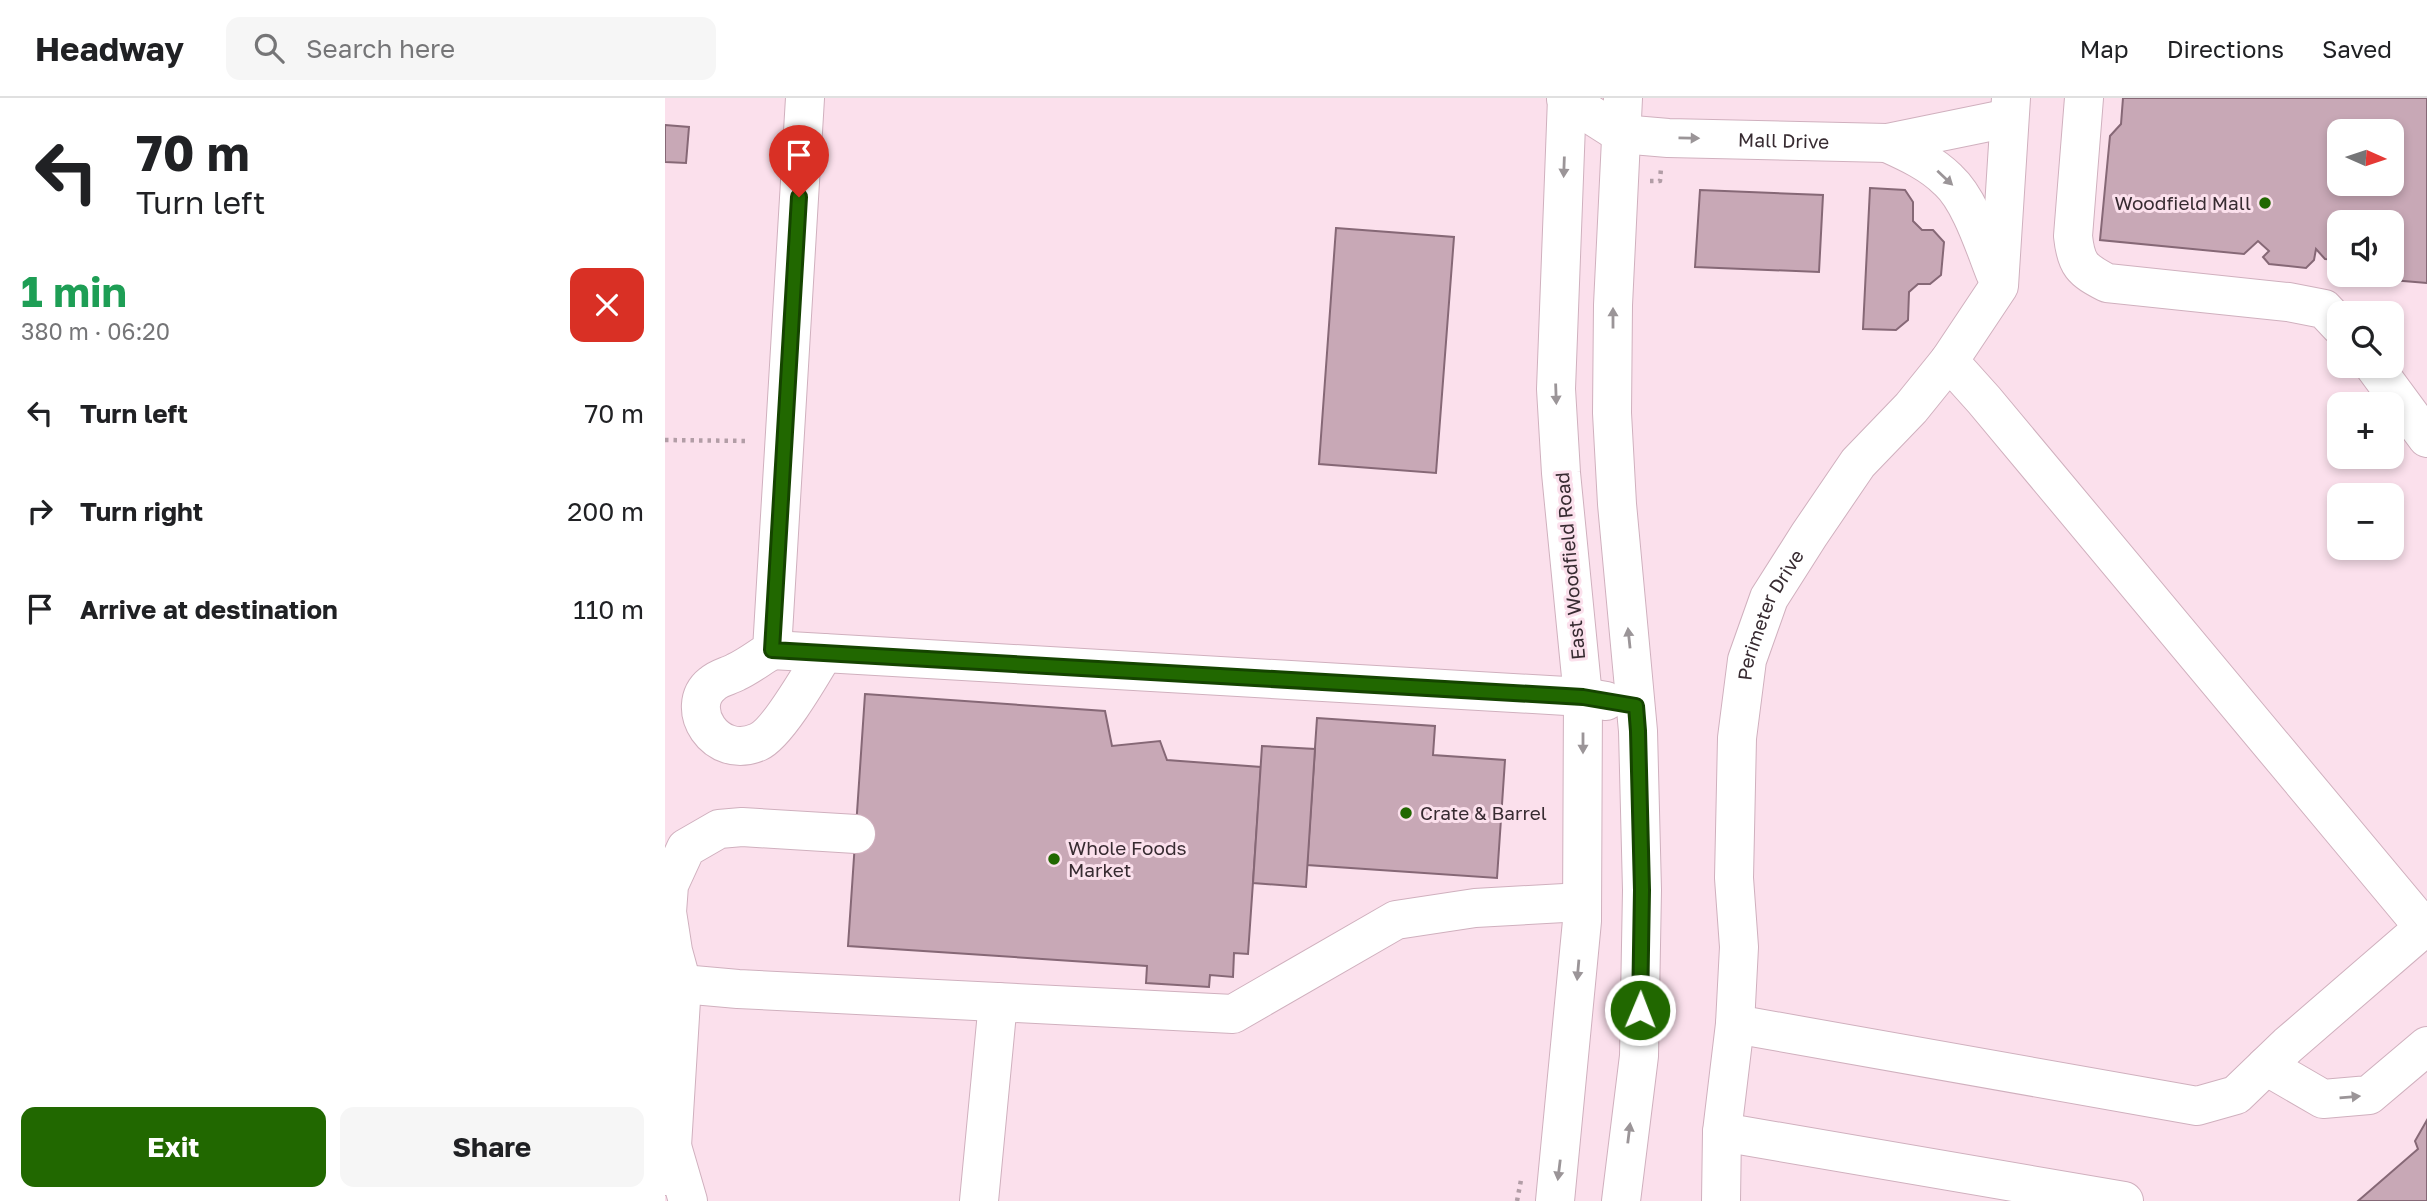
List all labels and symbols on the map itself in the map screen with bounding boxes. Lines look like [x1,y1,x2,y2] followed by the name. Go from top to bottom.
[2327,119,2405,196] north arrow
[769,125,829,197] pin
[1738,128,1829,153] street label: Mall Drive
[1679,133,1701,144] one-way arrow
[1558,156,1569,178] one-way arrow
[1936,170,1953,186] one-way arrow
[2114,191,2251,214] place label: Woodfield Mall
[2257,195,2273,211] marker: Woodfield Mall
[1607,307,1619,329] one-way arrow
[1551,383,1562,405] one-way arrow
[1550,471,1589,661] street label: East Woodfield Road
[1732,545,1808,682] street label: Perimeter Drive
[1623,627,1634,649] one-way arrow
[1577,732,1589,754] one-way arrow
[1420,801,1547,824] place label: Crate & Barrel
[1398,805,1414,821] marker: Crate & Barrel
[1068,836,1187,881] place label: Whole Foods Market
[1046,851,1062,867] marker: Whole Foods Market
[1572,959,1583,981] one-way arrow
[1603,973,1677,1047] position arrow
[2339,1091,2361,1102] one-way arrow
[1624,1122,1635,1144] one-way arrow
[1554,1159,1565,1181] one-way arrow

